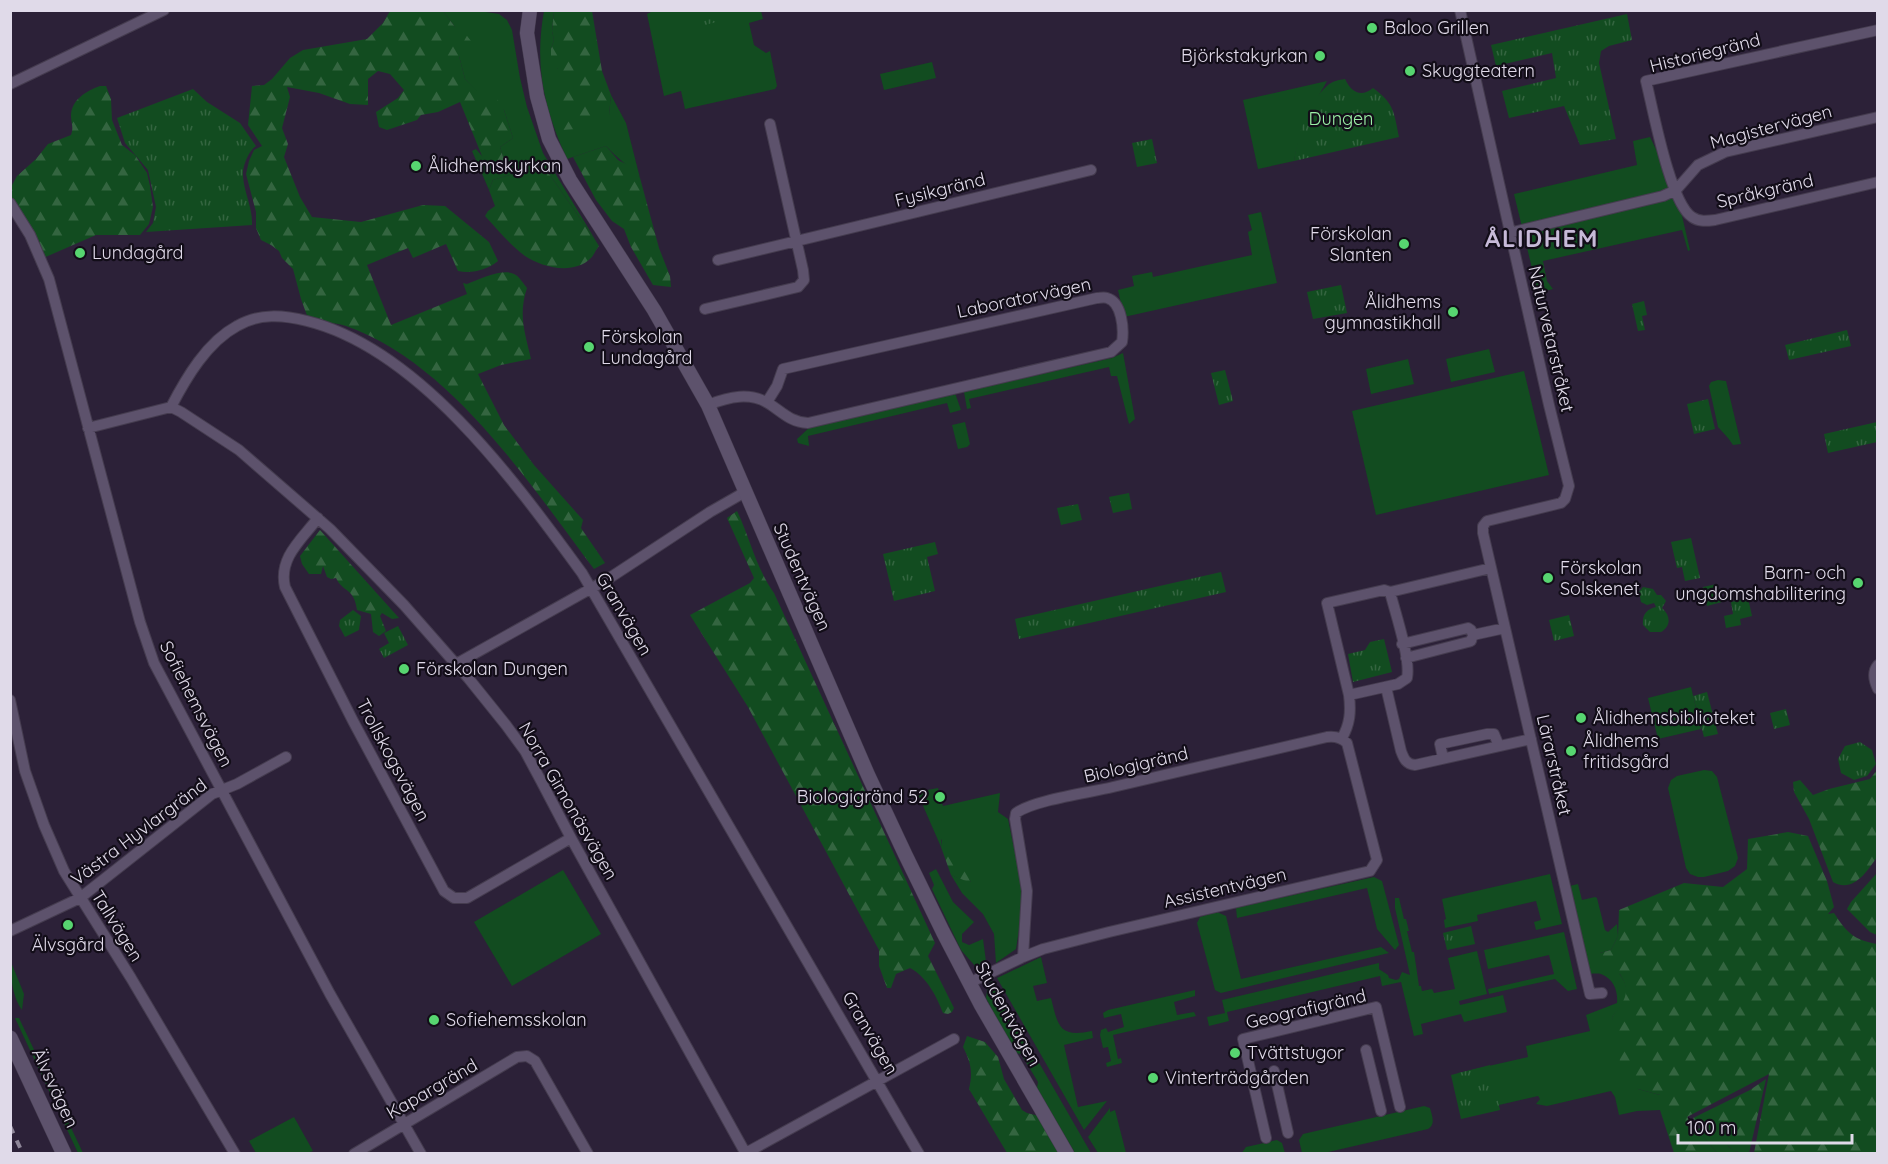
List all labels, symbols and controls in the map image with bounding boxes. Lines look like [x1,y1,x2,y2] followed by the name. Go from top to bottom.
[1384,16,1489,39] place label: Baloo Grillen
[1365,21,1379,35] marker: Baloo Grillen
[1647,28,1763,77] street label: Historiegränd
[1181,44,1308,67] place label: Björkstakyrkan
[1313,49,1327,63] marker: Björkstakyrkan
[1422,59,1535,82] place label: Skuggteatern
[1403,64,1417,78] marker: Skuggteatern
[1707,99,1834,154] street label: Magistervägen
[1308,107,1374,130] park label: Dungen
[428,154,561,177] place label: Ålidhemskyrkan
[409,159,423,173] marker: Ålidhemskyrkan
[892,167,987,212] street label: Fysikgränd
[1714,168,1815,213] street label: Språkgränd
[1310,222,1392,266] place label: Förskolan Slanten
[1485,223,1599,253] district label: ÅLIDHEM
[1397,237,1411,251] marker: Förskolan Slanten
[92,241,184,264] place label: Lundagård
[73,246,87,260] marker: Lundagård
[1523,264,1579,414] street label: Naturvetarstråket
[955,272,1093,323] street label: Laboratorvägen
[1324,290,1441,334] place label: Ålidhems gymnastikhall
[1446,305,1460,319] marker: Ålidhems gymnastikhall
[601,325,693,369] place label: Förskolan Lundagård
[582,340,596,354] marker: Förskolan Lundagård
[768,519,837,634] street label: Studentvägen
[1560,556,1642,600] place label: Förskolan Solskenet
[1675,561,1846,605] place label: Barn- och ungdomshabilitering
[591,568,657,659] street label: Granvägen
[1541,571,1555,585] marker: Förskolan Solskenet
[1851,576,1865,590] marker: Barn- och ungdomshabilitering
[155,637,238,771] street label: Sofiehemsvägen
[416,657,568,680] place label: Förskolan Dungen
[397,662,411,676] marker: Förskolan Dungen
[352,695,435,825] street label: Trollskogsvägen
[1593,706,1755,729] place label: Ålidhemsbiblioteket
[1574,711,1588,725] marker: Ålidhemsbiblioteket
[1532,712,1577,818] street label: Lärarstråket
[514,718,623,884] street label: Norra Gimonäsvägen
[1583,729,1669,773] place label: Ålidhems fritidsgård
[1081,741,1190,788] street label: Biologigränd
[1564,744,1578,758] marker: Ålidhems fritidsgård
[66,773,211,890] street label: Västra Hyvlargränd
[797,785,928,808] place label: Biologigränd 52
[933,790,947,804] marker: Biologigränd 52
[1161,862,1289,913] street label: Assistentvägen
[87,886,148,966] street label: Tallvägen
[61,918,75,932] marker: Älvsgård
[32,933,104,956] place label: Älvsgård
[970,958,1047,1070] street label: Studentvägen
[1243,983,1368,1034] street label: Geografigränd
[837,987,903,1078] street label: Granvägen
[446,1008,587,1031] place label: Sofiehemsskolan
[427,1013,441,1027] marker: Sofiehemsskolan
[1247,1041,1344,1064] place label: Tvättstugor
[27,1044,84,1131] street label: Älvsvägen
[1228,1046,1242,1060] marker: Tvättstugor
[382,1053,482,1124] street label: Kapargränd
[1165,1066,1309,1089] place label: Vinterträdgården
[1146,1071,1160,1085] marker: Vinterträdgården
[1678,1107,1852,1145] scale bar
[1687,1116,1736,1139] text: 100 m

